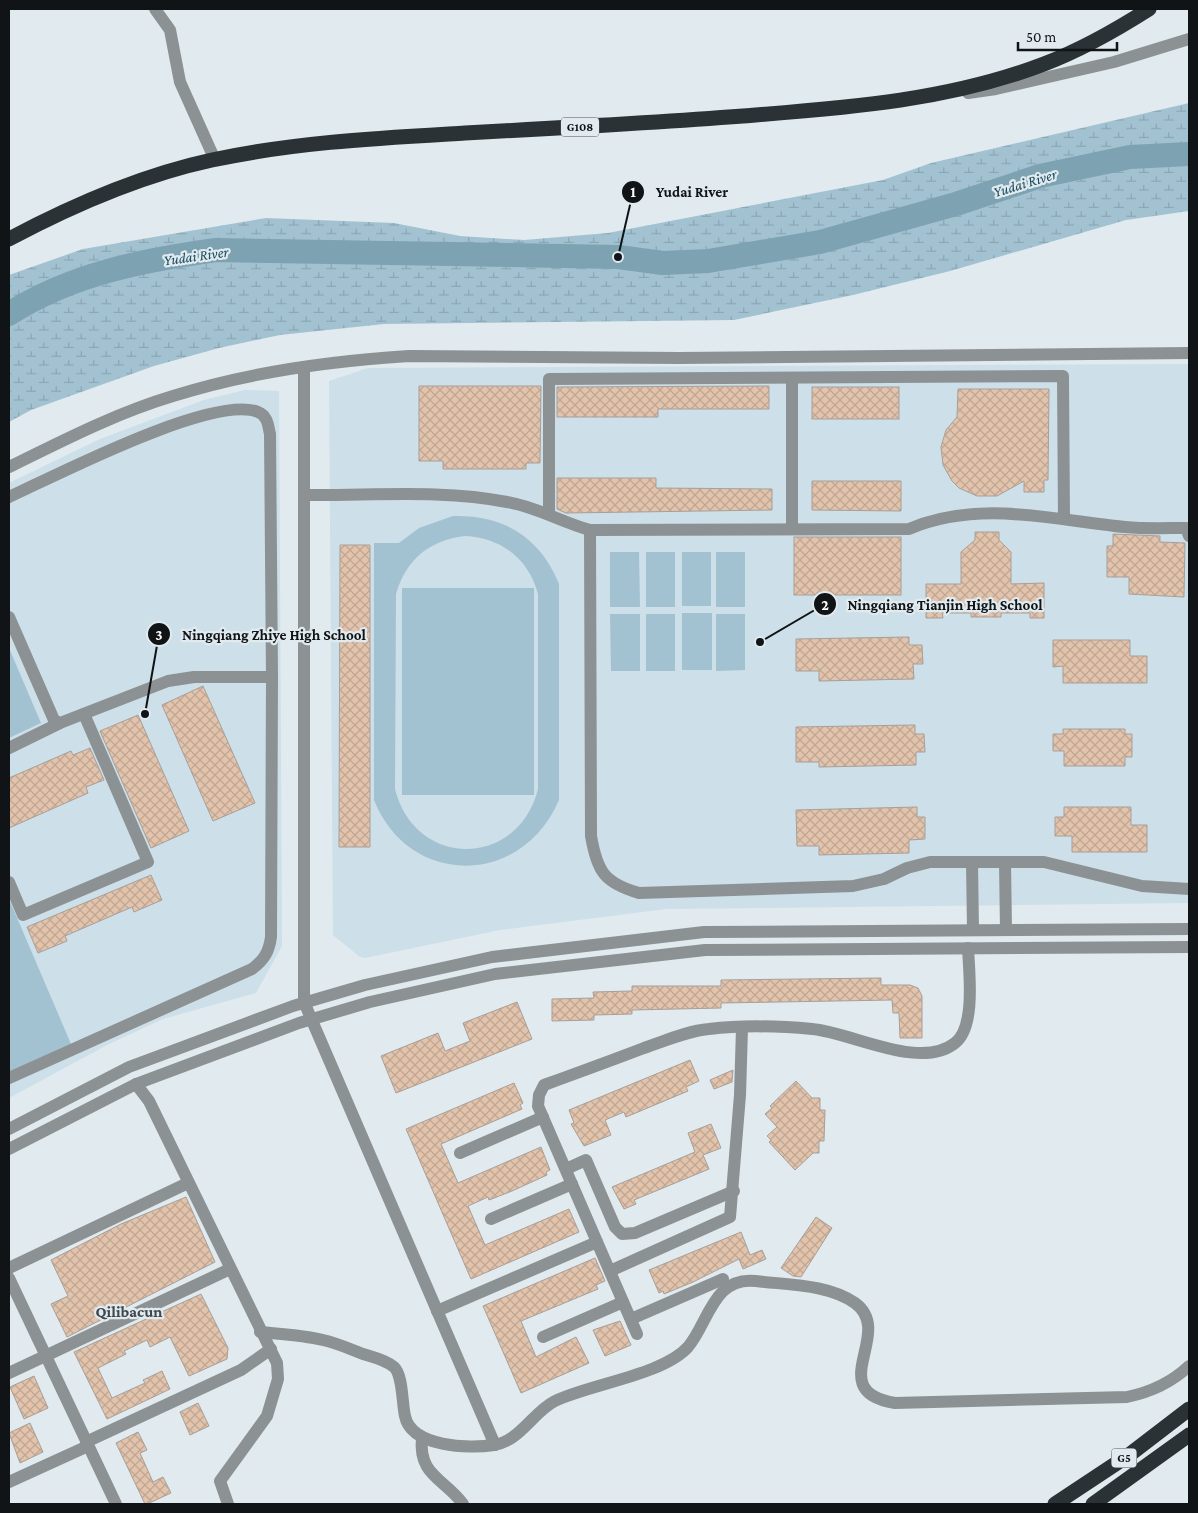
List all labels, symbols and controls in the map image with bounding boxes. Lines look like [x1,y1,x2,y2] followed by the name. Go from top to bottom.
[1018,20,1117,52] scale bar
[1026,29,1056,45] text: 50 m
[561,118,599,136] road number: G108
[991,166,1059,200] water label: Yudai River
[620,177,738,207] callout: Yudai River
[630,184,636,200] text: 1
[656,184,728,200] text: Yudai River
[163,243,230,268] water label: Yudai River
[813,589,1053,619] callout: Ningqiang Tianjin High School
[821,597,829,613] text: 2
[847,597,1043,614] text: Ningqiang Tianjin High School
[147,619,376,649] callout: Ningqiang Zhiye High School
[155,627,163,643] text: 3
[182,627,367,643] text: Ningqiang Zhiye High School
[96,1303,162,1320] district label: Qilibacun
[1112,1449,1136,1468] road number: G5

